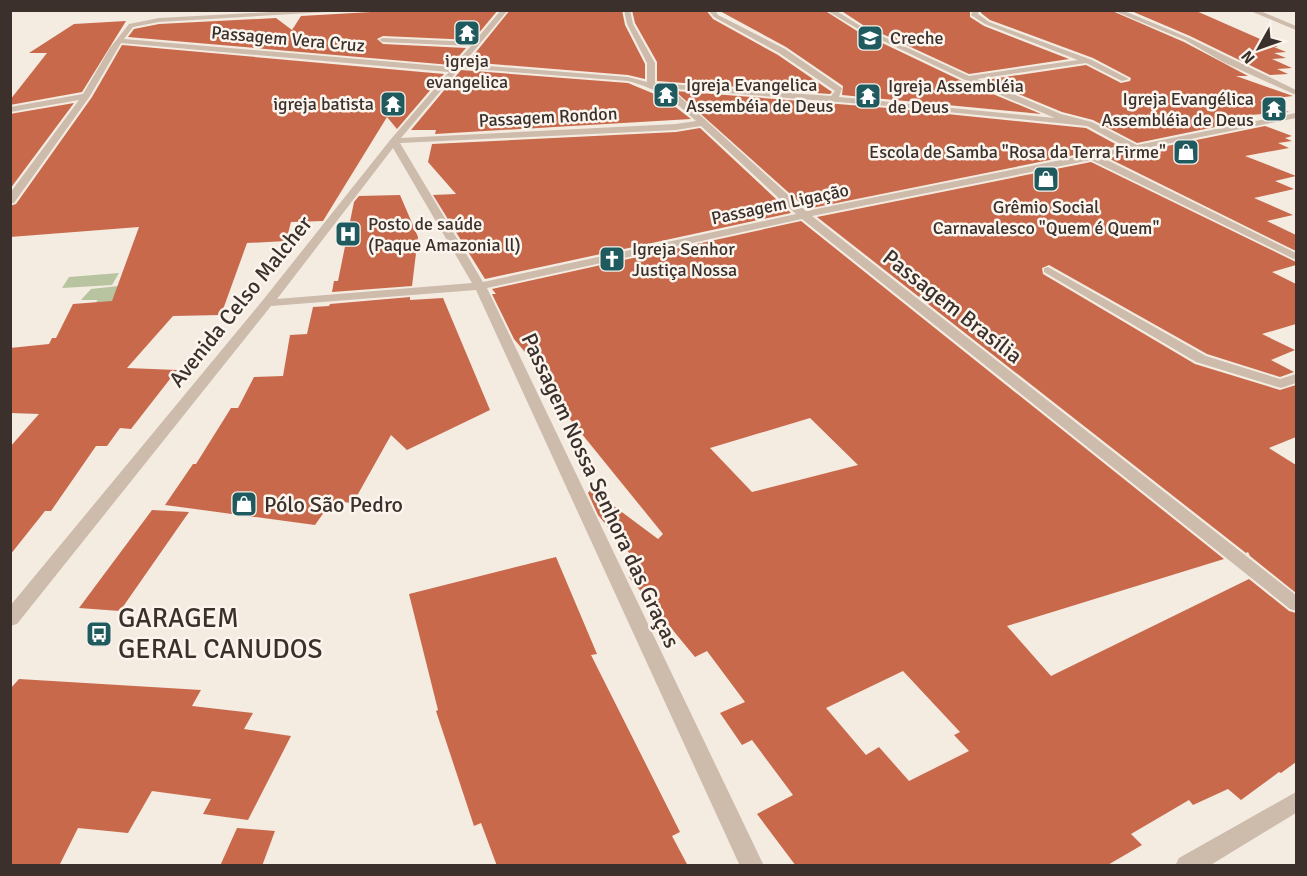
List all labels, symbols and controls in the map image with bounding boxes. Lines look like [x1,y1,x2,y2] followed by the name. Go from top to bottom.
[452,18,482,48] temple icon: igreja evangelica
[1229,18,1289,78] north arrow
[210,21,366,57] street label: Passagem Vera Cruz
[855,23,885,53] school or university icon: Creche
[890,27,944,49] place label: Creche
[1237,46,1260,68] text: N
[426,50,508,93] place label: igreja evangelica
[686,74,834,117] place label: Igreja Evangelica Assembéia de Deus
[888,75,1024,118] place label: Igreja Assembléia de Deus
[651,80,681,110] temple icon: Igreja Evangelica Assembéia de Deus
[853,81,883,111] temple icon: Igreja Assembléia de Deus
[1101,88,1254,131] place label: Igreja Evangélica Assembléia de Deus
[378,89,408,119] temple icon: igreja batista
[273,93,374,115] place label: igreja batista
[1259,94,1289,124] temple icon: Igreja Evangélica Assembléia de Deus
[478,102,618,132] street label: Passagem Rondon
[1171,137,1201,167] shop icon: Escola de Samba "Rosa da Terra Firme"
[869,141,1166,163] place label: Escola de Samba "Rosa da Terra Firme"
[1031,164,1061,194] shop icon: Grêmio Social Carnavalesco "Quem é Quem"
[709,179,851,229] street label: Passagem Ligação
[933,196,1159,239] place label: Grêmio Social Carnavalesco "Quem é Quem"
[163,210,318,392] street label: Avenida Celso Malcher
[368,213,521,256] place label: Posto de saúde (Paque Amazonia ll)
[333,219,363,249] hospital icon: Posto de saúde (Paque Amazonia ll)
[632,238,737,281] place label: Igreja Senhor Justiça Nossa
[597,244,627,274] church icon: Igreja Senhor Justiça Nossa
[878,244,1028,369] street label: Passagem Brasília
[516,329,686,652] street label: Passagem Nossa Senhora das Graças
[229,489,259,519] shop icon: Pólo São Pedro
[264,491,403,518] place label: Pólo São Pedro
[118,602,323,666] place label: GARAGEM GERAL CANUDOS
[84,619,114,649] bus stop icon: GARAGEM GERAL CANUDOS

